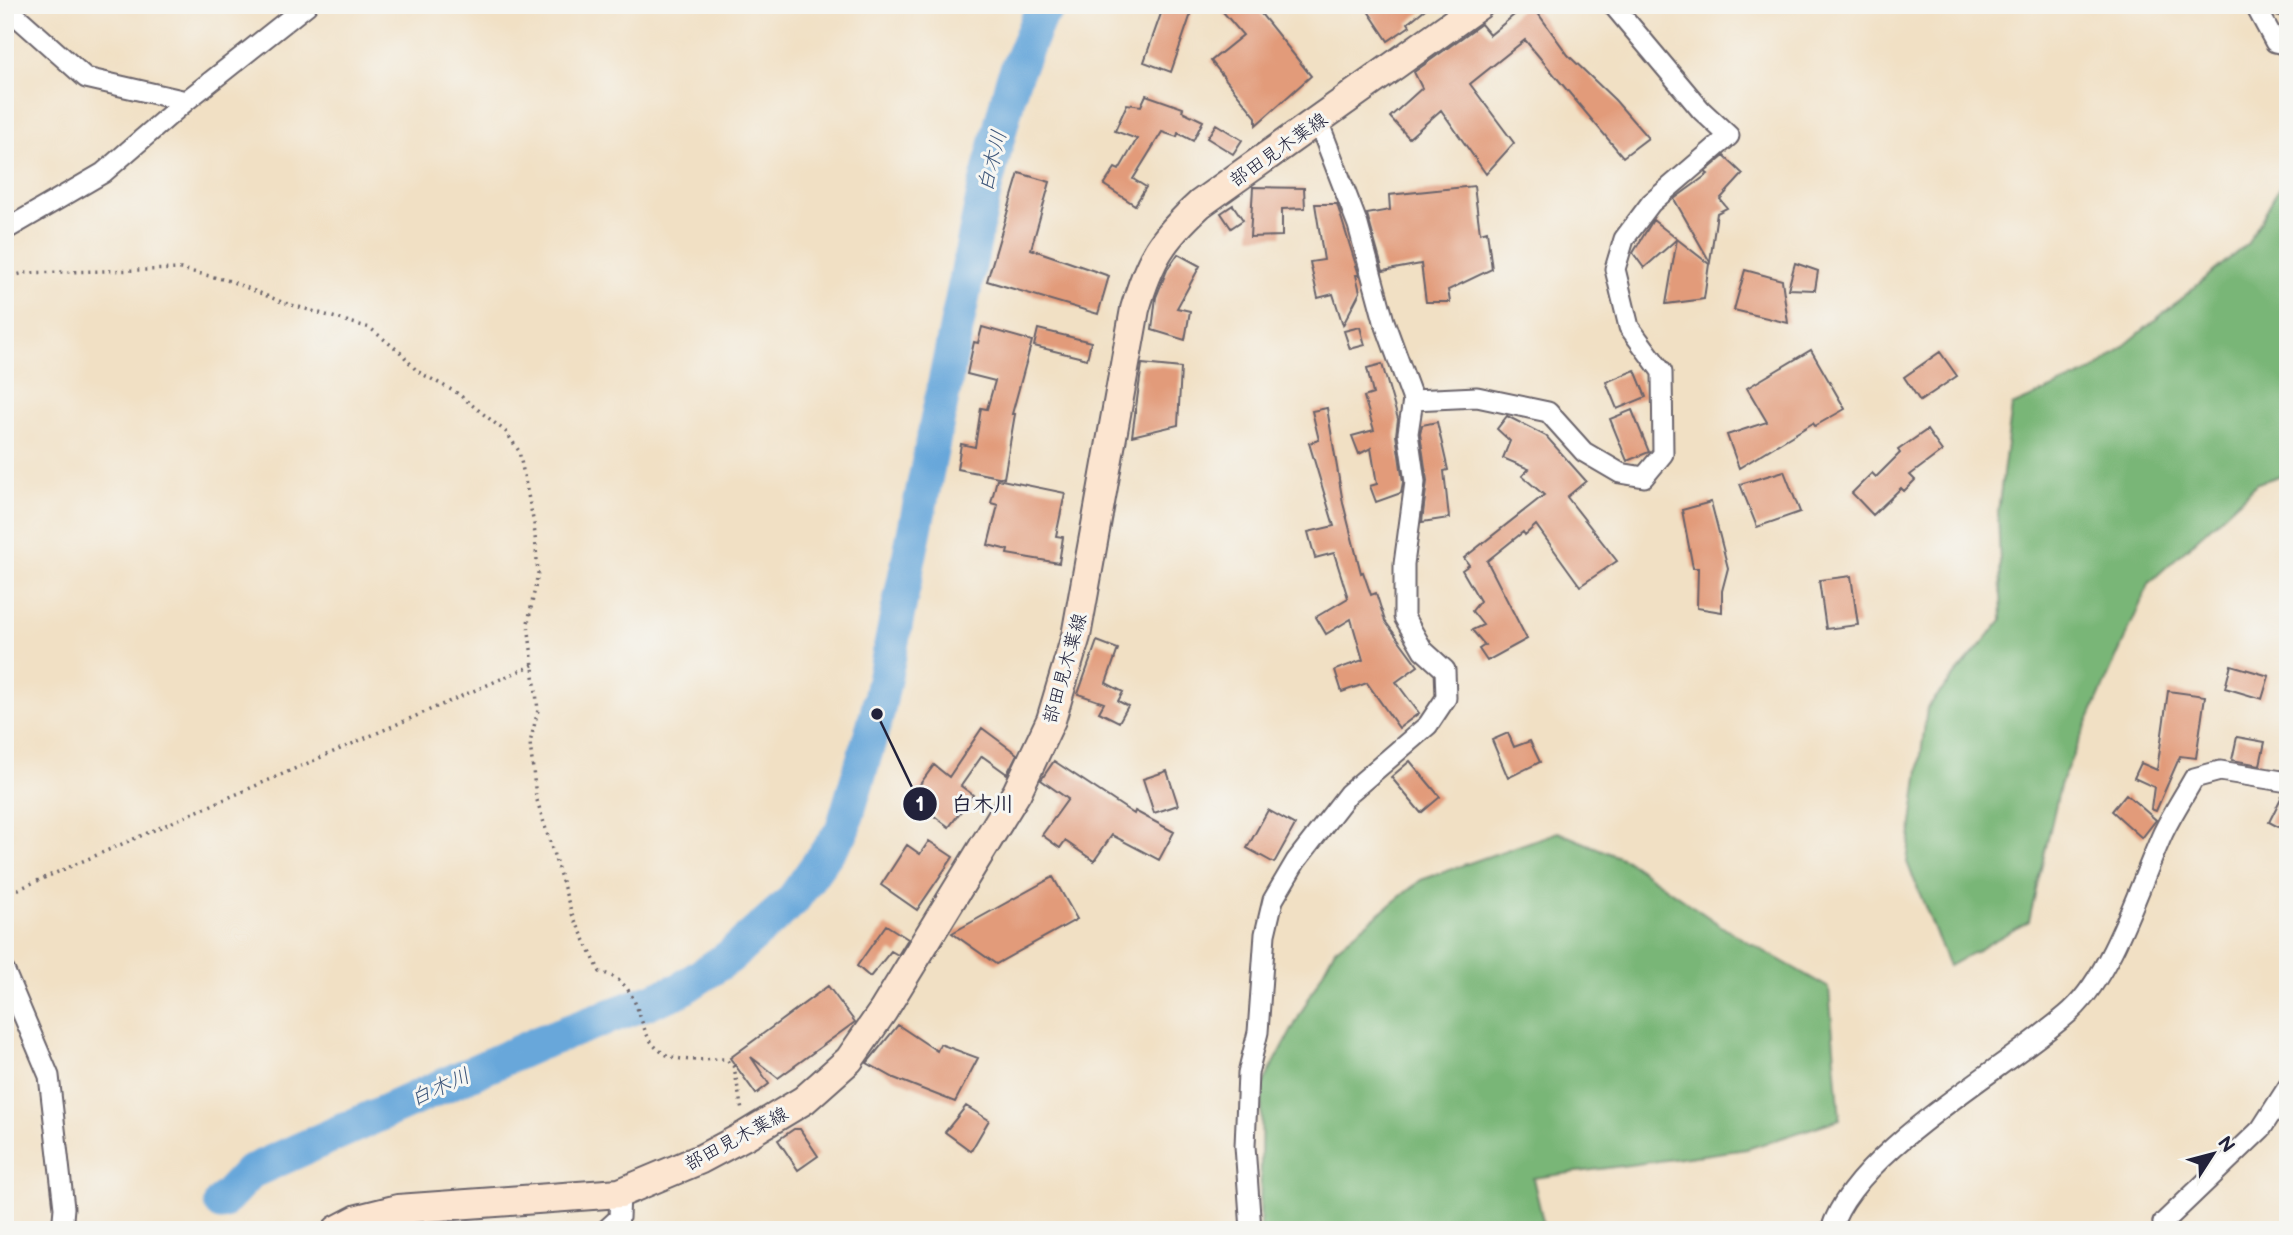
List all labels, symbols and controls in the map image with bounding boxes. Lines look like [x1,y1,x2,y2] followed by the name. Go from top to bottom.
[1226,108,1332,192] street label: 部田見木葉線
[973,128,1012,195] water label: 白木川
[1039,610,1092,726] street label: 部田見木葉線
[902,783,1028,825] callout: 白木川
[916,792,924,817] text: 1
[952,792,1015,817] text: 白木川
[406,1063,474,1112] water label: 白木川
[681,1102,792,1176] street label: 部田見木葉線
[2178,1120,2248,1190] north arrow
[2212,1132,2239,1157] text: N

